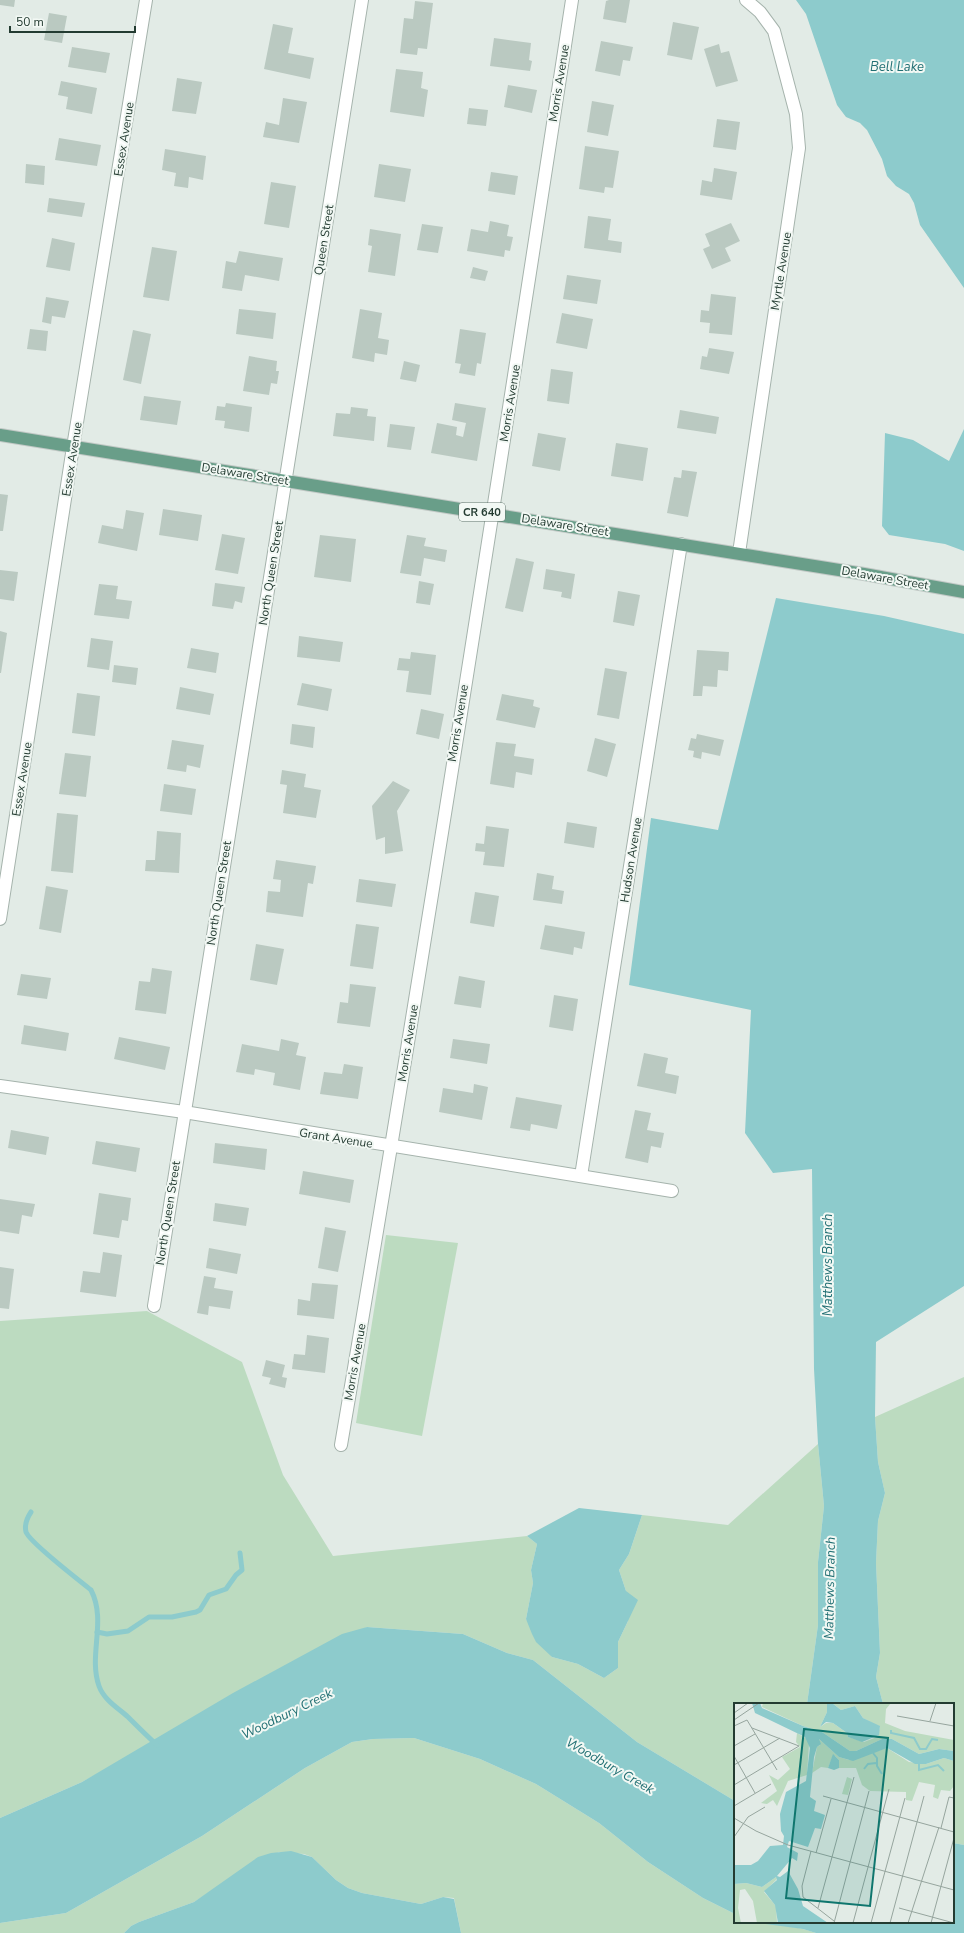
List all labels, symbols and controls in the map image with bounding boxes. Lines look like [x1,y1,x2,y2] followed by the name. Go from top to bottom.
[10,8,135,34] scale bar
[16,14,44,30] text: 50 m
[545,43,573,123] street label: Morris Avenue
[870,58,924,76] water label: Bell Lake
[110,101,138,177] street label: Essex Avenue
[311,203,338,276] street label: Queen Street
[767,231,795,311] street label: Myrtle Avenue
[496,363,524,443] street label: Morris Avenue
[58,421,86,497] street label: Essex Avenue
[200,459,290,489] street label: Delaware Street
[459,503,505,521] road number: CR 640
[520,510,610,540] street label: Delaware Street
[255,519,287,626] street label: North Queen Street
[840,562,930,594] street label: Delaware Street
[444,683,472,763] street label: Morris Avenue
[8,741,36,817] street label: Essex Avenue
[616,816,646,904] street label: Hudson Avenue
[203,839,235,946] street label: North Queen Street
[394,1003,422,1083] street label: Morris Avenue
[298,1124,374,1152] street label: Grant Avenue
[152,1159,184,1266] street label: North Queen Street
[819,1214,837,1316] water label: Matthews Branch
[340,1322,370,1402] street label: Morris Avenue
[820,1537,840,1639] water label: Matthews Branch
[238,1684,336,1744] water label: Woodbury Creek
[734,1703,954,1923] inset map
[563,1733,658,1799] water label: Woodbury Creek

